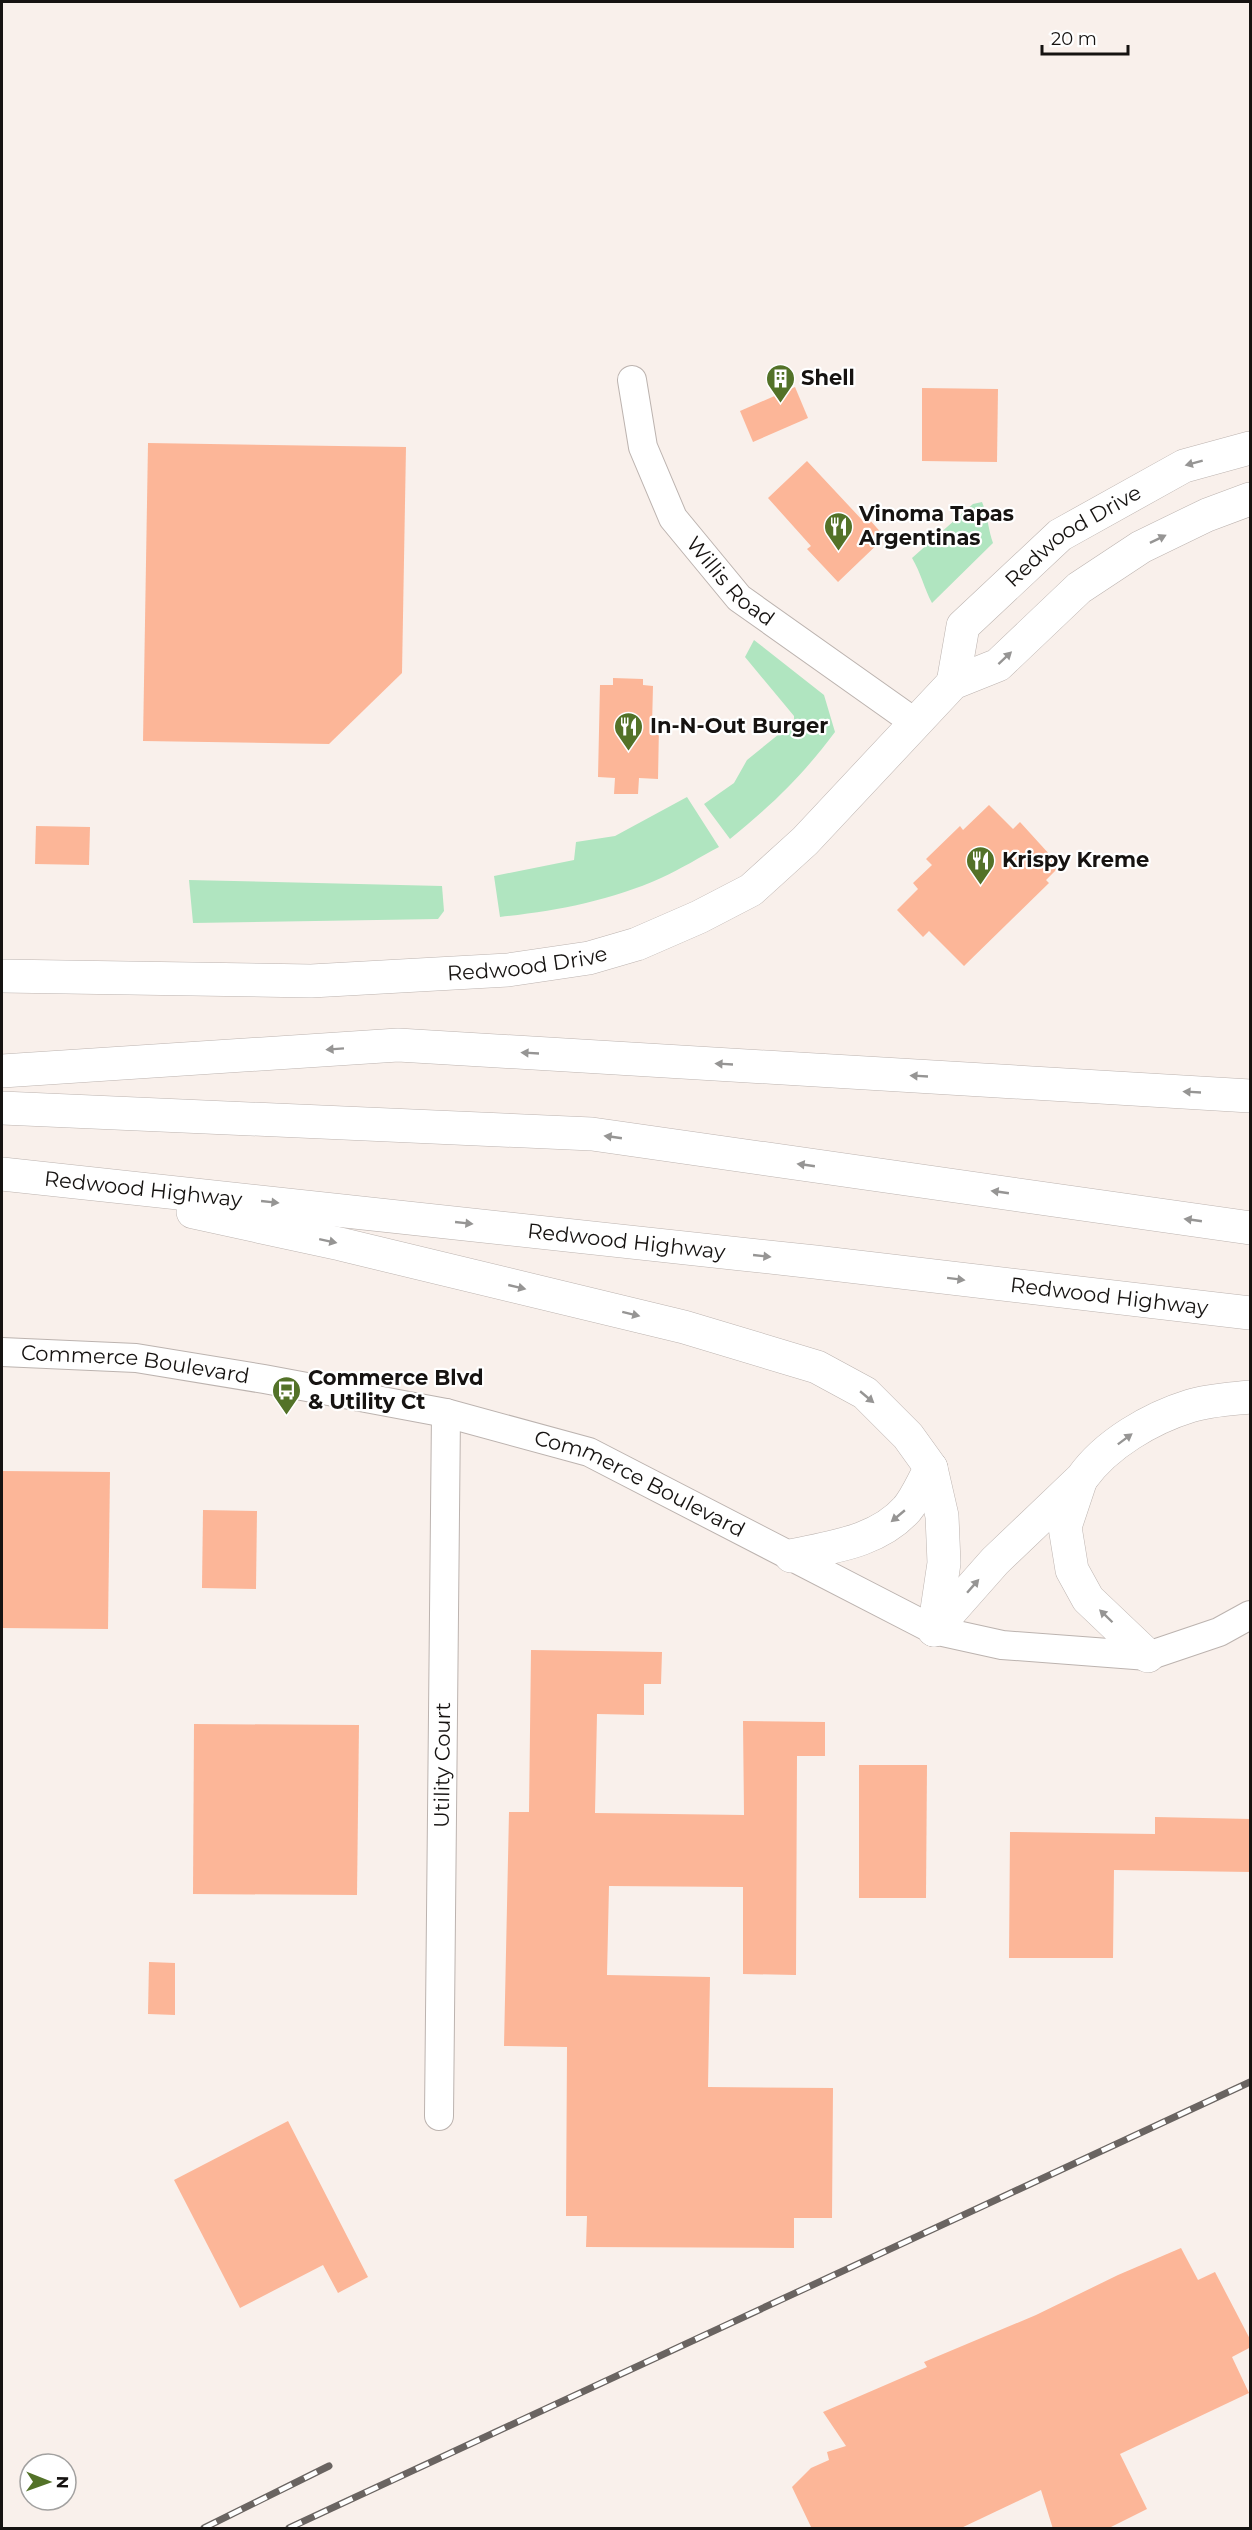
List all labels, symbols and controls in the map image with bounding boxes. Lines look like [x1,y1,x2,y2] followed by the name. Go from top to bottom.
[1042,18,1128,56] scale bar
[1051,28,1097,50] text: 20 m
[764,362,796,404] building icon: Shell
[801,365,855,390] place label: Shell
[1185,459,1203,468] one-way arrow
[1000,479,1145,592] street label: Redwood Drive
[858,501,1014,550] place label: Vinoma Tapas Argentinas
[822,510,854,552] restaurant icon: Vinoma Tapas Argentinas
[681,531,780,631] street label: Willis Road
[1150,534,1167,543] one-way arrow
[997,652,1012,665] one-way arrow
[613,710,645,752] restaurant icon: In-N-Out Burger
[650,713,828,738] place label: In-N-Out Burger
[965,844,997,886] restaurant icon: Krispy Kreme
[1002,847,1149,872] place label: Krispy Kreme
[446,940,610,985] street label: Redwood Drive
[326,1044,345,1054] one-way arrow
[520,1048,539,1057] one-way arrow
[715,1060,734,1069] one-way arrow
[910,1071,929,1081] one-way arrow
[1183,1088,1202,1097] one-way arrow
[604,1133,623,1142] one-way arrow
[797,1160,816,1169] one-way arrow
[43,1166,244,1212] street label: Redwood Highway
[990,1188,1009,1197] one-way arrow
[261,1197,280,1207] one-way arrow
[1183,1215,1202,1224] one-way arrow
[526,1218,727,1264] street label: Redwood Highway
[455,1219,474,1228] one-way arrow
[318,1237,337,1247] one-way arrow
[753,1252,772,1261] one-way arrow
[1009,1272,1210,1320] street label: Redwood Highway
[947,1274,966,1283] one-way arrow
[508,1282,527,1292] one-way arrow
[622,1309,641,1319] one-way arrow
[20,1340,251,1388] street label: Commerce Boulevard
[308,1365,483,1414] place label: Commerce Blvd & Utility Ct
[271,1374,303,1416] bus stop icon: Commerce Blvd & Utility Ct
[859,1390,874,1403] one-way arrow
[532,1425,749,1542] street label: Commerce Boulevard
[1117,1432,1133,1445] one-way arrow
[891,1509,906,1522] one-way arrow
[966,1579,980,1594] one-way arrow
[1099,1609,1114,1623] one-way arrow
[429,1702,455,1828] street label: Utility Court
[18,2452,78,2512] north arrow
[53,2476,72,2489] text: N

